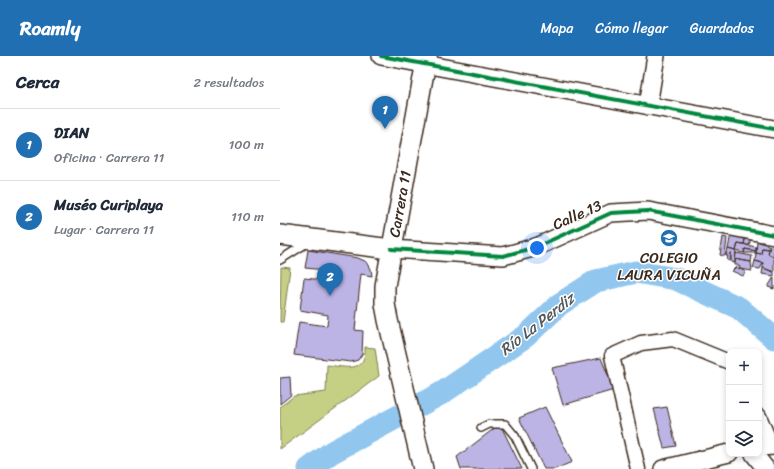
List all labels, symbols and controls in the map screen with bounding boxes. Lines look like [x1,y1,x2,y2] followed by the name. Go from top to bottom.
[20,12,80,45] text: Roamly
[540,16,573,41] text: Mapa
[595,16,668,41] text: Cómo llegar
[690,16,754,41] text: Guardados
[16,67,59,97] text: Cerca
[193,71,264,94] text: 2 resultados
[372,96,398,129] pin: 1
[54,120,89,146] text: DIAN
[26,133,32,156] text: 1
[229,133,264,156] text: 100 m
[54,146,164,169] text: Oficina · Carrera 11
[381,169,419,239] street label: Carrera 11
[54,192,163,218] text: Muséo Curiplaya
[548,193,606,237] street label: Calle 13
[25,205,33,228] text: 2
[231,205,264,228] text: 110 m
[54,218,154,241] text: Lugar · Carrera 11
[659,228,679,248] school or university icon: COLEGIO LAURA VICUÑA
[527,238,547,258] your location
[617,245,721,288] place label: COLEGIO LAURA VICUÑA
[317,263,343,296] pin: 2
[493,283,583,363] water label: Río La Perdiz
[726,349,762,457] map controls
[726,349,762,385] button: +
[726,385,762,421] button: −
[726,421,762,457] button: layers

